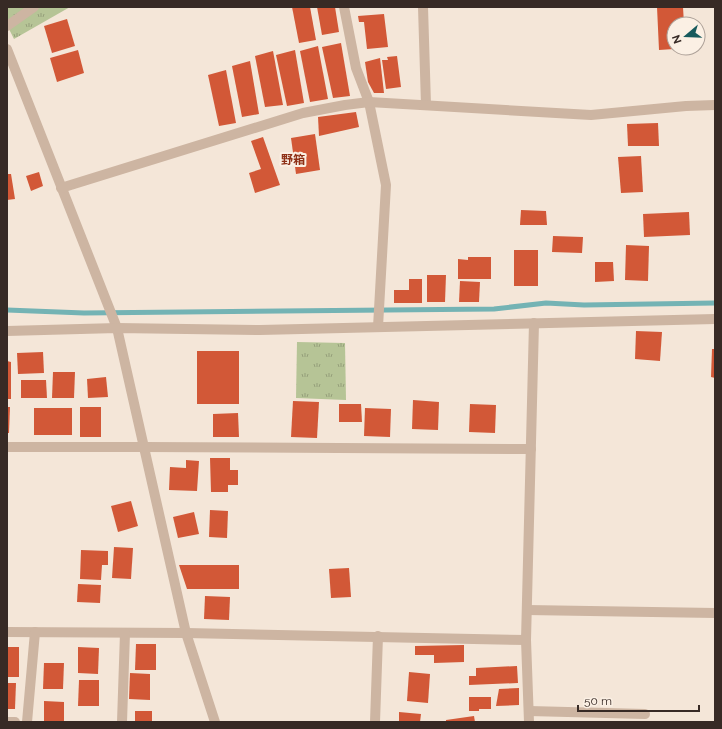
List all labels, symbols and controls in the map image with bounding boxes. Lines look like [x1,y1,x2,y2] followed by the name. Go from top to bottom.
[666,16,706,56] north arrow
[670,33,685,45] text: N
[281,153,305,167] district label: 野箱
[578,687,699,713] scale bar
[584,694,612,708] text: 50 m

